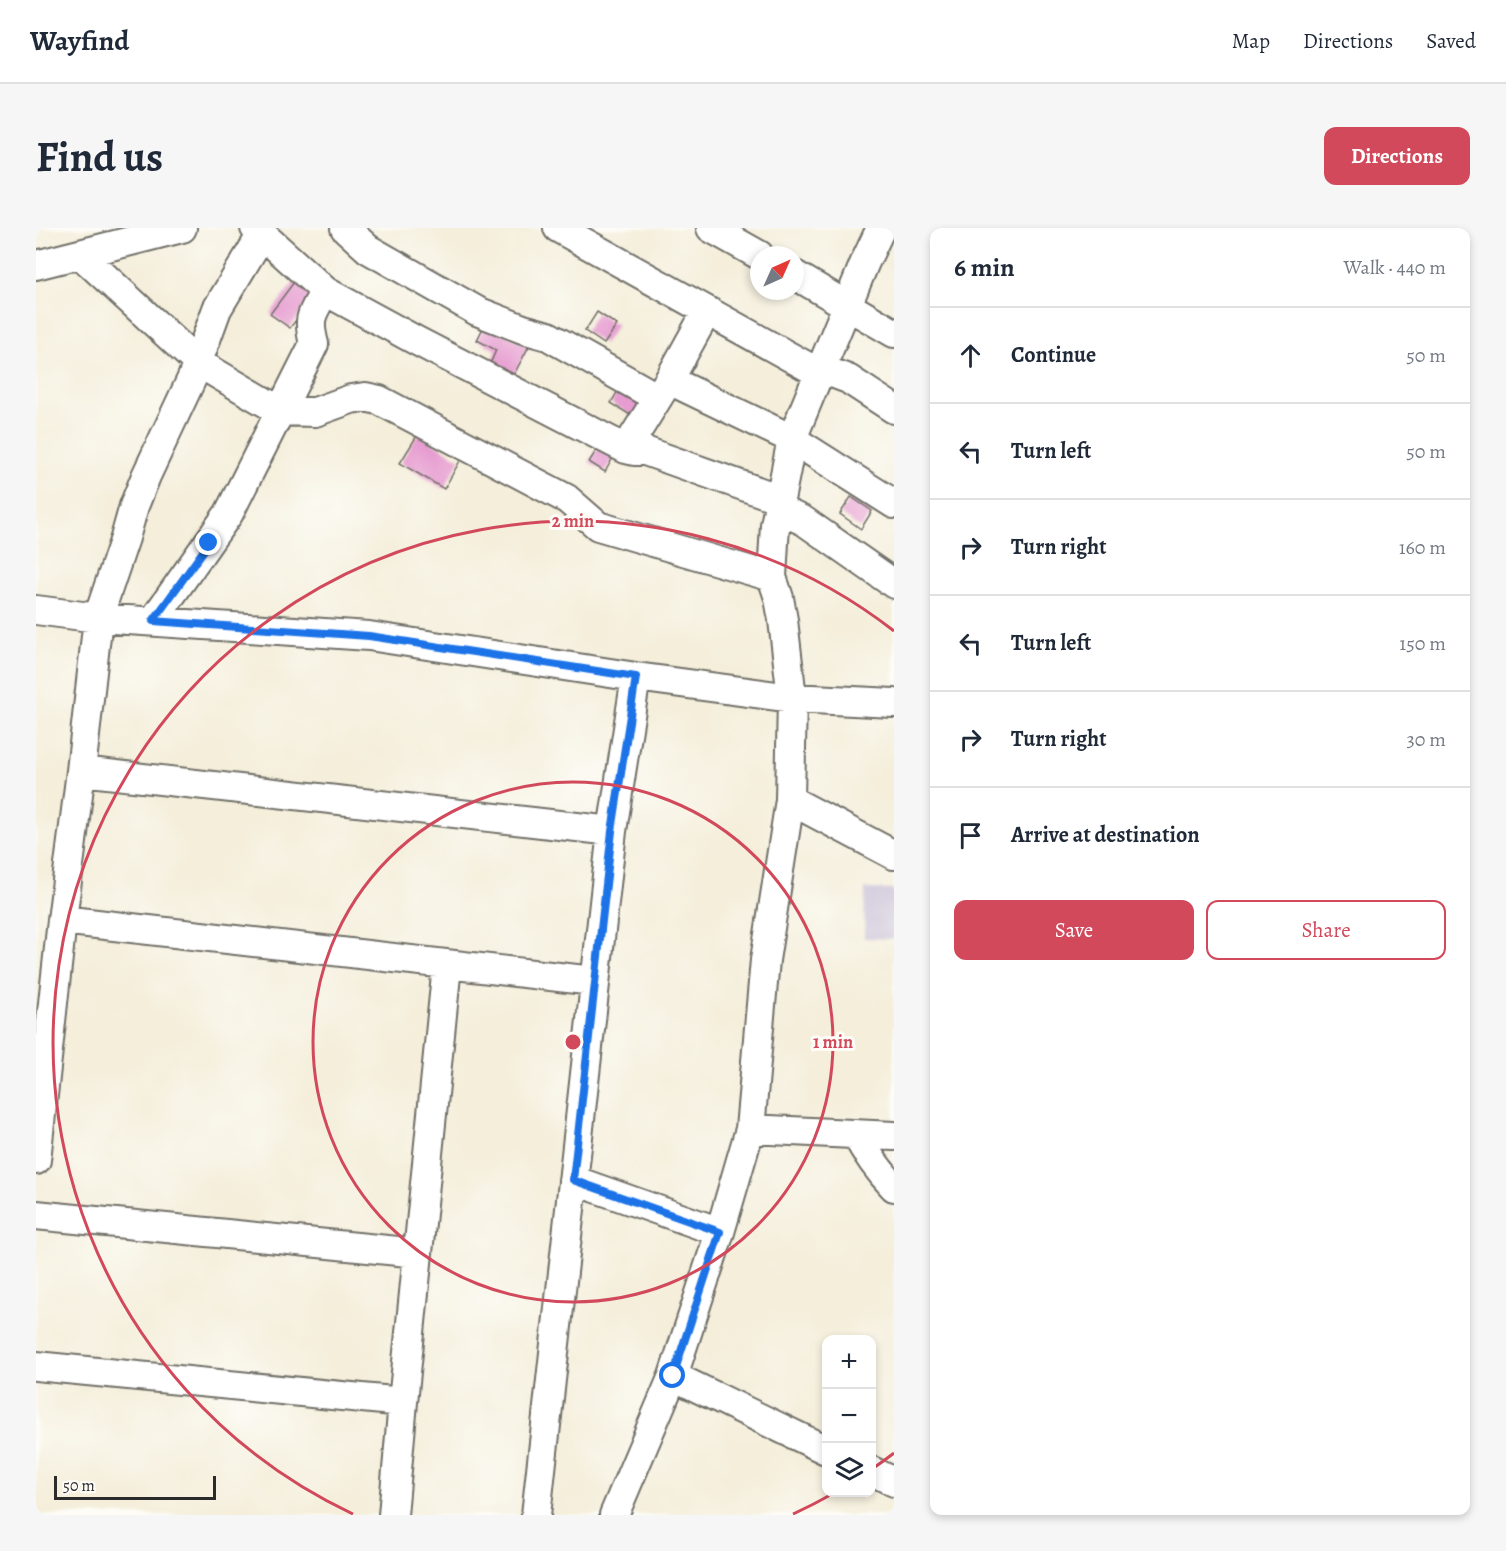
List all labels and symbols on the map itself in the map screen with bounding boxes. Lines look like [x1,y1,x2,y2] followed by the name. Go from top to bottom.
[750,246,804,300] north arrow
[552,509,594,533] text: 2 min
[195,529,221,555] route end
[813,1030,853,1054] text: 1 min
[563,1032,583,1052] centre of rings
[659,1362,685,1388] route start
[54,1473,216,1500] scale bar

